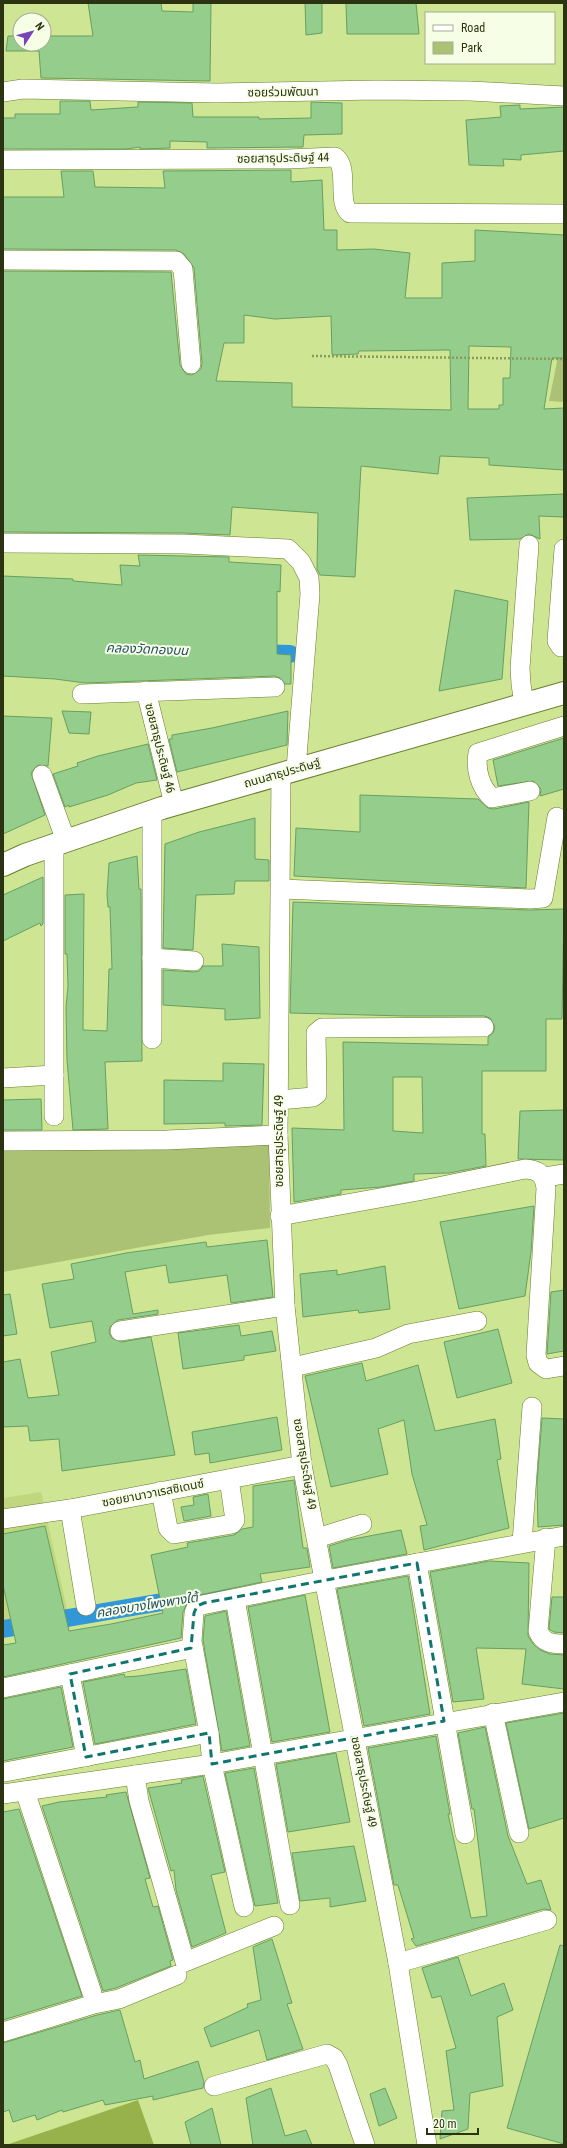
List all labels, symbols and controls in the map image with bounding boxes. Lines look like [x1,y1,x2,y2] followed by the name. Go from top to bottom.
[12,12,52,52] north arrow
[425,12,555,64] legend
[32,20,47,33] text: N
[461,21,485,35] text: Road
[461,41,483,55] text: Park
[247,84,319,100] street label: ซอยร่วมพัฒนา
[237,150,329,166] street label: ซอยสาธุประดิษฐ์ 44
[106,640,189,658] water label: คลองวัดทองบน
[142,701,178,795] street label: ซอยสาธุประดิษฐ์ 46
[242,755,322,791] street label: ถนนสาธุประดิษฐ์
[272,1095,286,1187] street label: ซอยสาธุประดิษฐ์ 49
[291,1417,319,1511] street label: ซอยสาธุประดิษฐ์ 49
[101,1476,205,1510] street label: ซอยยานาวาเรสซิเดนซ์
[95,1589,201,1620] water label: คลองบางโพงพางใต้
[348,1735,380,1829] street label: ซอยสาธุประดิษฐ์ 49
[427,2110,478,2136] scale bar
[433,2117,457,2131] text: 20 m

